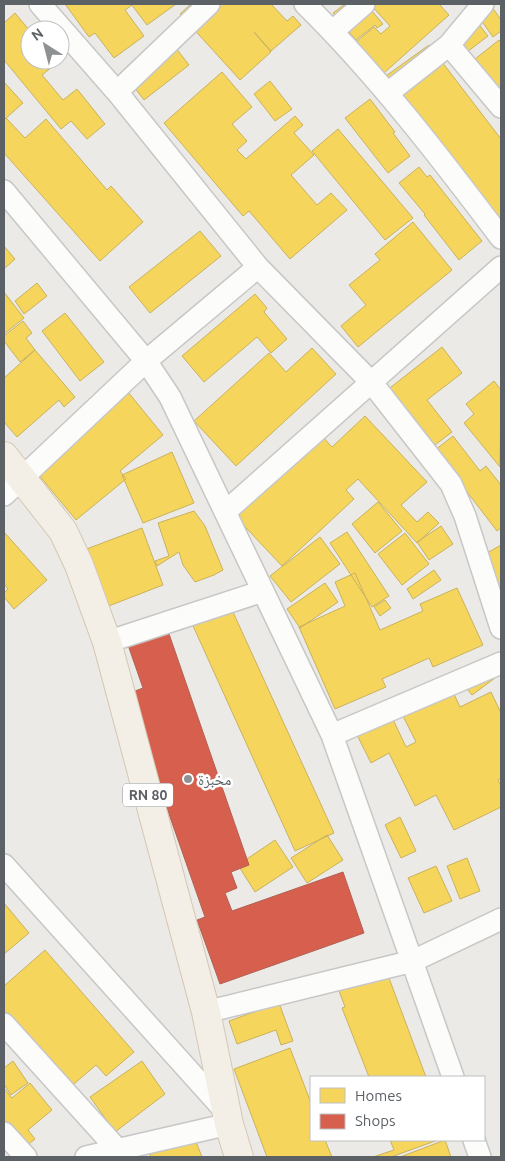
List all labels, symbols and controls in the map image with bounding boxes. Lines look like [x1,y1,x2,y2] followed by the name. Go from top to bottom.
[20,20,70,70] north arrow
[28,25,46,44] text: N
[198,771,232,789] place label: مخبزة
[182,773,194,785] marker: مخبزة
[123,784,173,806] road number: RN 80
[310,1076,485,1141] legend
[355,1087,402,1104] text: Homes
[355,1112,396,1129] text: Shops

